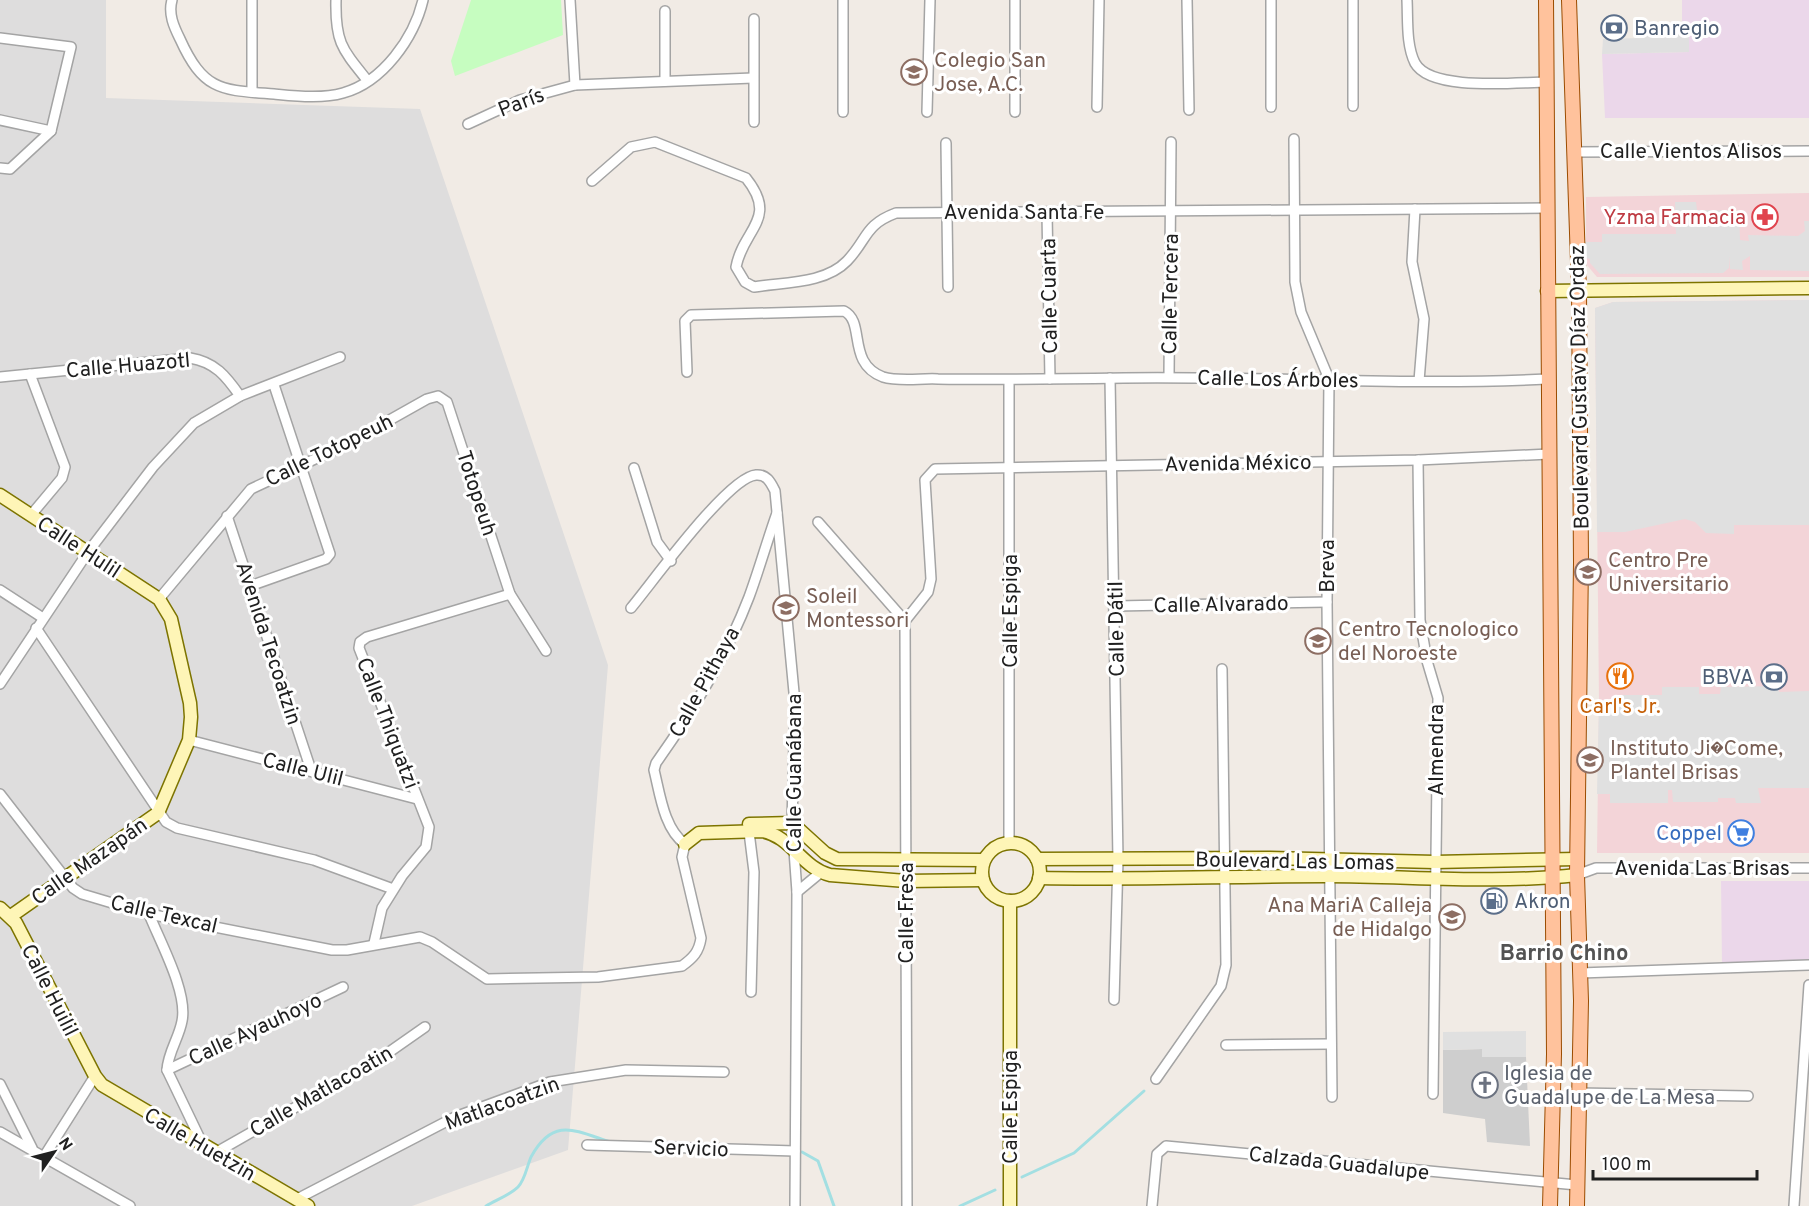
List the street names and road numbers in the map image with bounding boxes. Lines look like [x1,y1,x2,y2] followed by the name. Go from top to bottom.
[495,82,549,125] street label: París
[1600,139,1782,166] street label: Calle Vientos Alisos
[944,200,1104,227] street label: Avenida Santa Fe
[1157,233,1186,355] street label: Calle Tercera
[1036,238,1065,354] street label: Calle Cuarta
[1565,244,1596,530] street label: Boulevard Gustavo Díaz Ordaz
[65,348,191,385] street label: Calle Huazotl
[1197,365,1359,395] street label: Calle Los Árboles
[261,409,398,494] street label: Calle Totopeuh
[449,447,502,540] street label: Totopeuh
[1164,450,1312,479] street label: Avenida México
[31,511,125,585] street label: Calle Hulil
[1315,539,1342,593] street label: Breva
[998,554,1025,668] street label: Calle Espiga
[228,558,307,729] street label: Avenida Tecoatzin
[1103,581,1132,677] street label: Calle Dátil
[1153,591,1289,620] street label: Calle Alvarado
[664,623,747,743] street label: Calle Pithaya
[349,654,424,793] street label: Calle Thiquatzi
[782,694,809,852] street label: Calle Guanábana
[1424,704,1451,796] street label: Almendra
[259,747,346,794] street label: Calle Ulil
[26,812,153,912] street label: Calle Mazapán
[1195,847,1395,878] street label: Boulevard Las Lomas
[1614,856,1790,883] street label: Avenida Las Brisas
[894,862,921,964] street label: Calle Fresa
[107,890,220,941] street label: Calle Texcal
[14,940,83,1041] street label: Calle Huilil
[185,988,327,1073] street label: Calle Ayauhoyo
[245,1040,398,1144] street label: Calle Matlacoatin
[998,1050,1025,1164] street label: Calle Espiga
[441,1071,564,1138] street label: Matlacoatzin
[138,1102,260,1188] street label: Calle Huetzin
[653,1135,729,1164] street label: Servicio
[1247,1142,1430,1187] street label: Calzada Guadalupe

